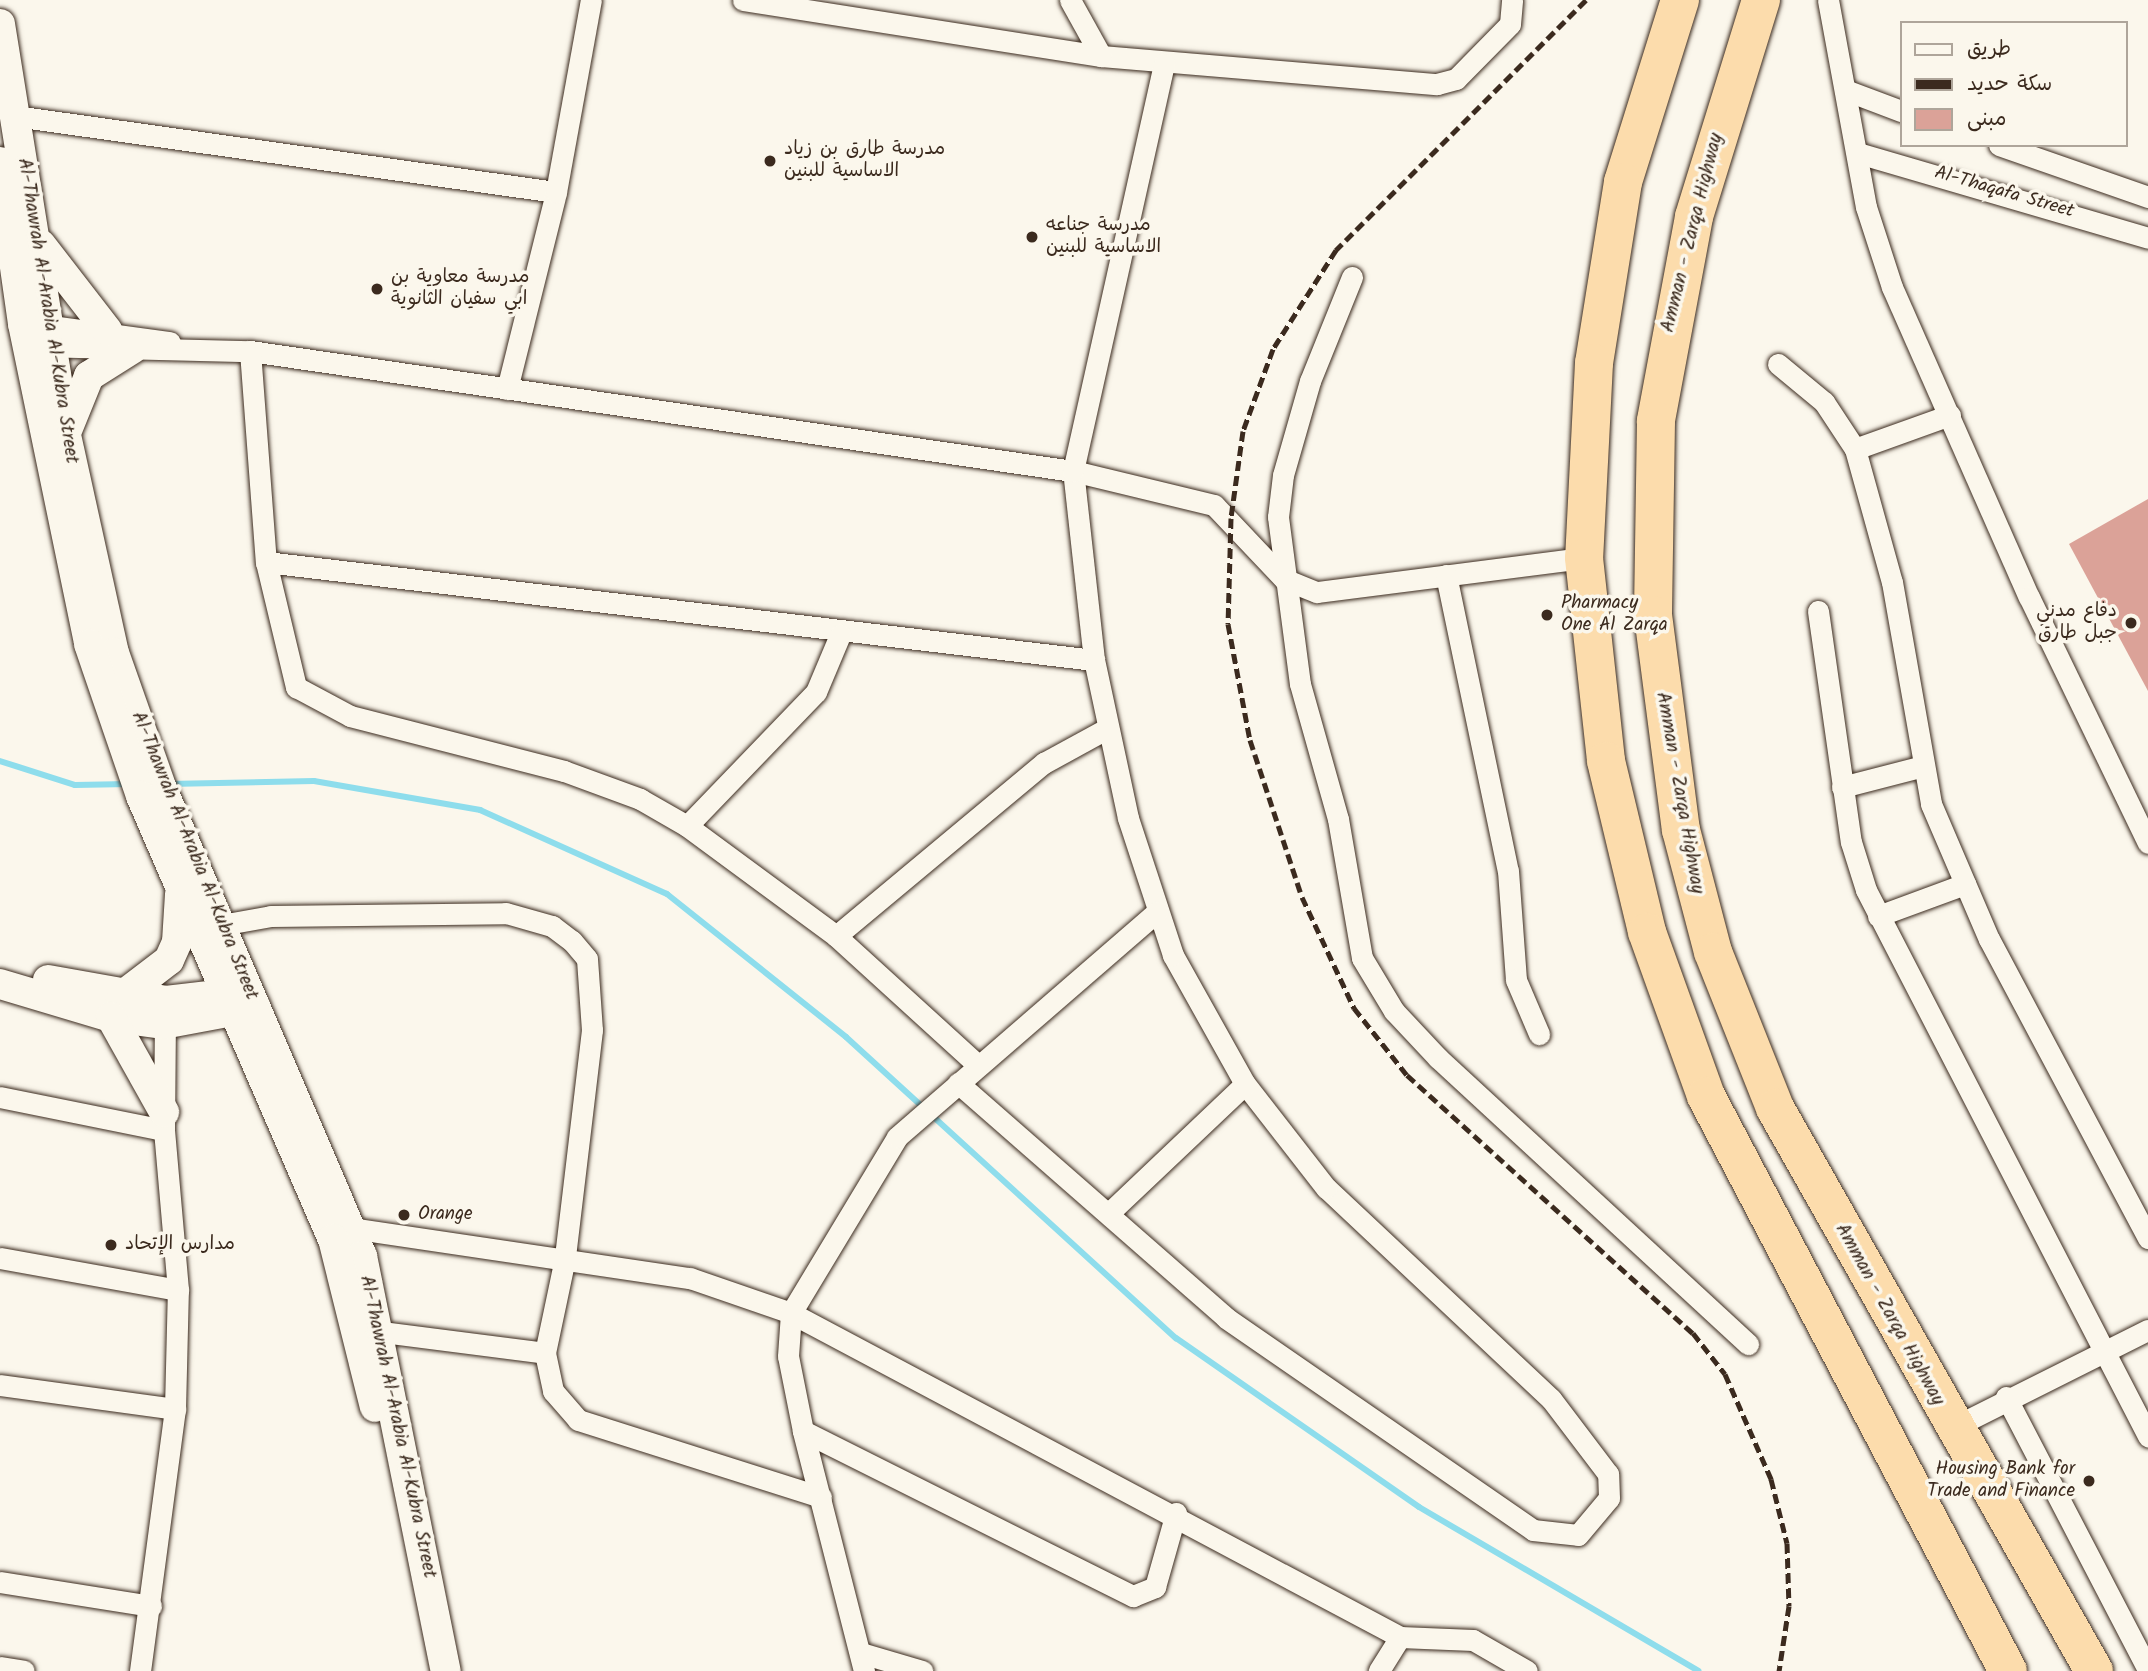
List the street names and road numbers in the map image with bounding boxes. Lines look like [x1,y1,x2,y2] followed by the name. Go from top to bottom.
[1657,131,1729,335] street label: Amman - Zarqa Highway
[12,157,82,465] street label: Al-Thawrah Al-Arabia Al-Kubra Street
[1932,162,2076,224] street label: Al-Thaqafa Street
[1650,690,1708,896] street label: Amman - Zarqa Highway
[126,708,262,1004] street label: Al-Thawrah Al-Arabia Al-Kubra Street
[1829,1220,1949,1410] street label: Amman - Zarqa Highway
[354,1274,440,1580] street label: Al-Thawrah Al-Arabia Al-Kubra Street

